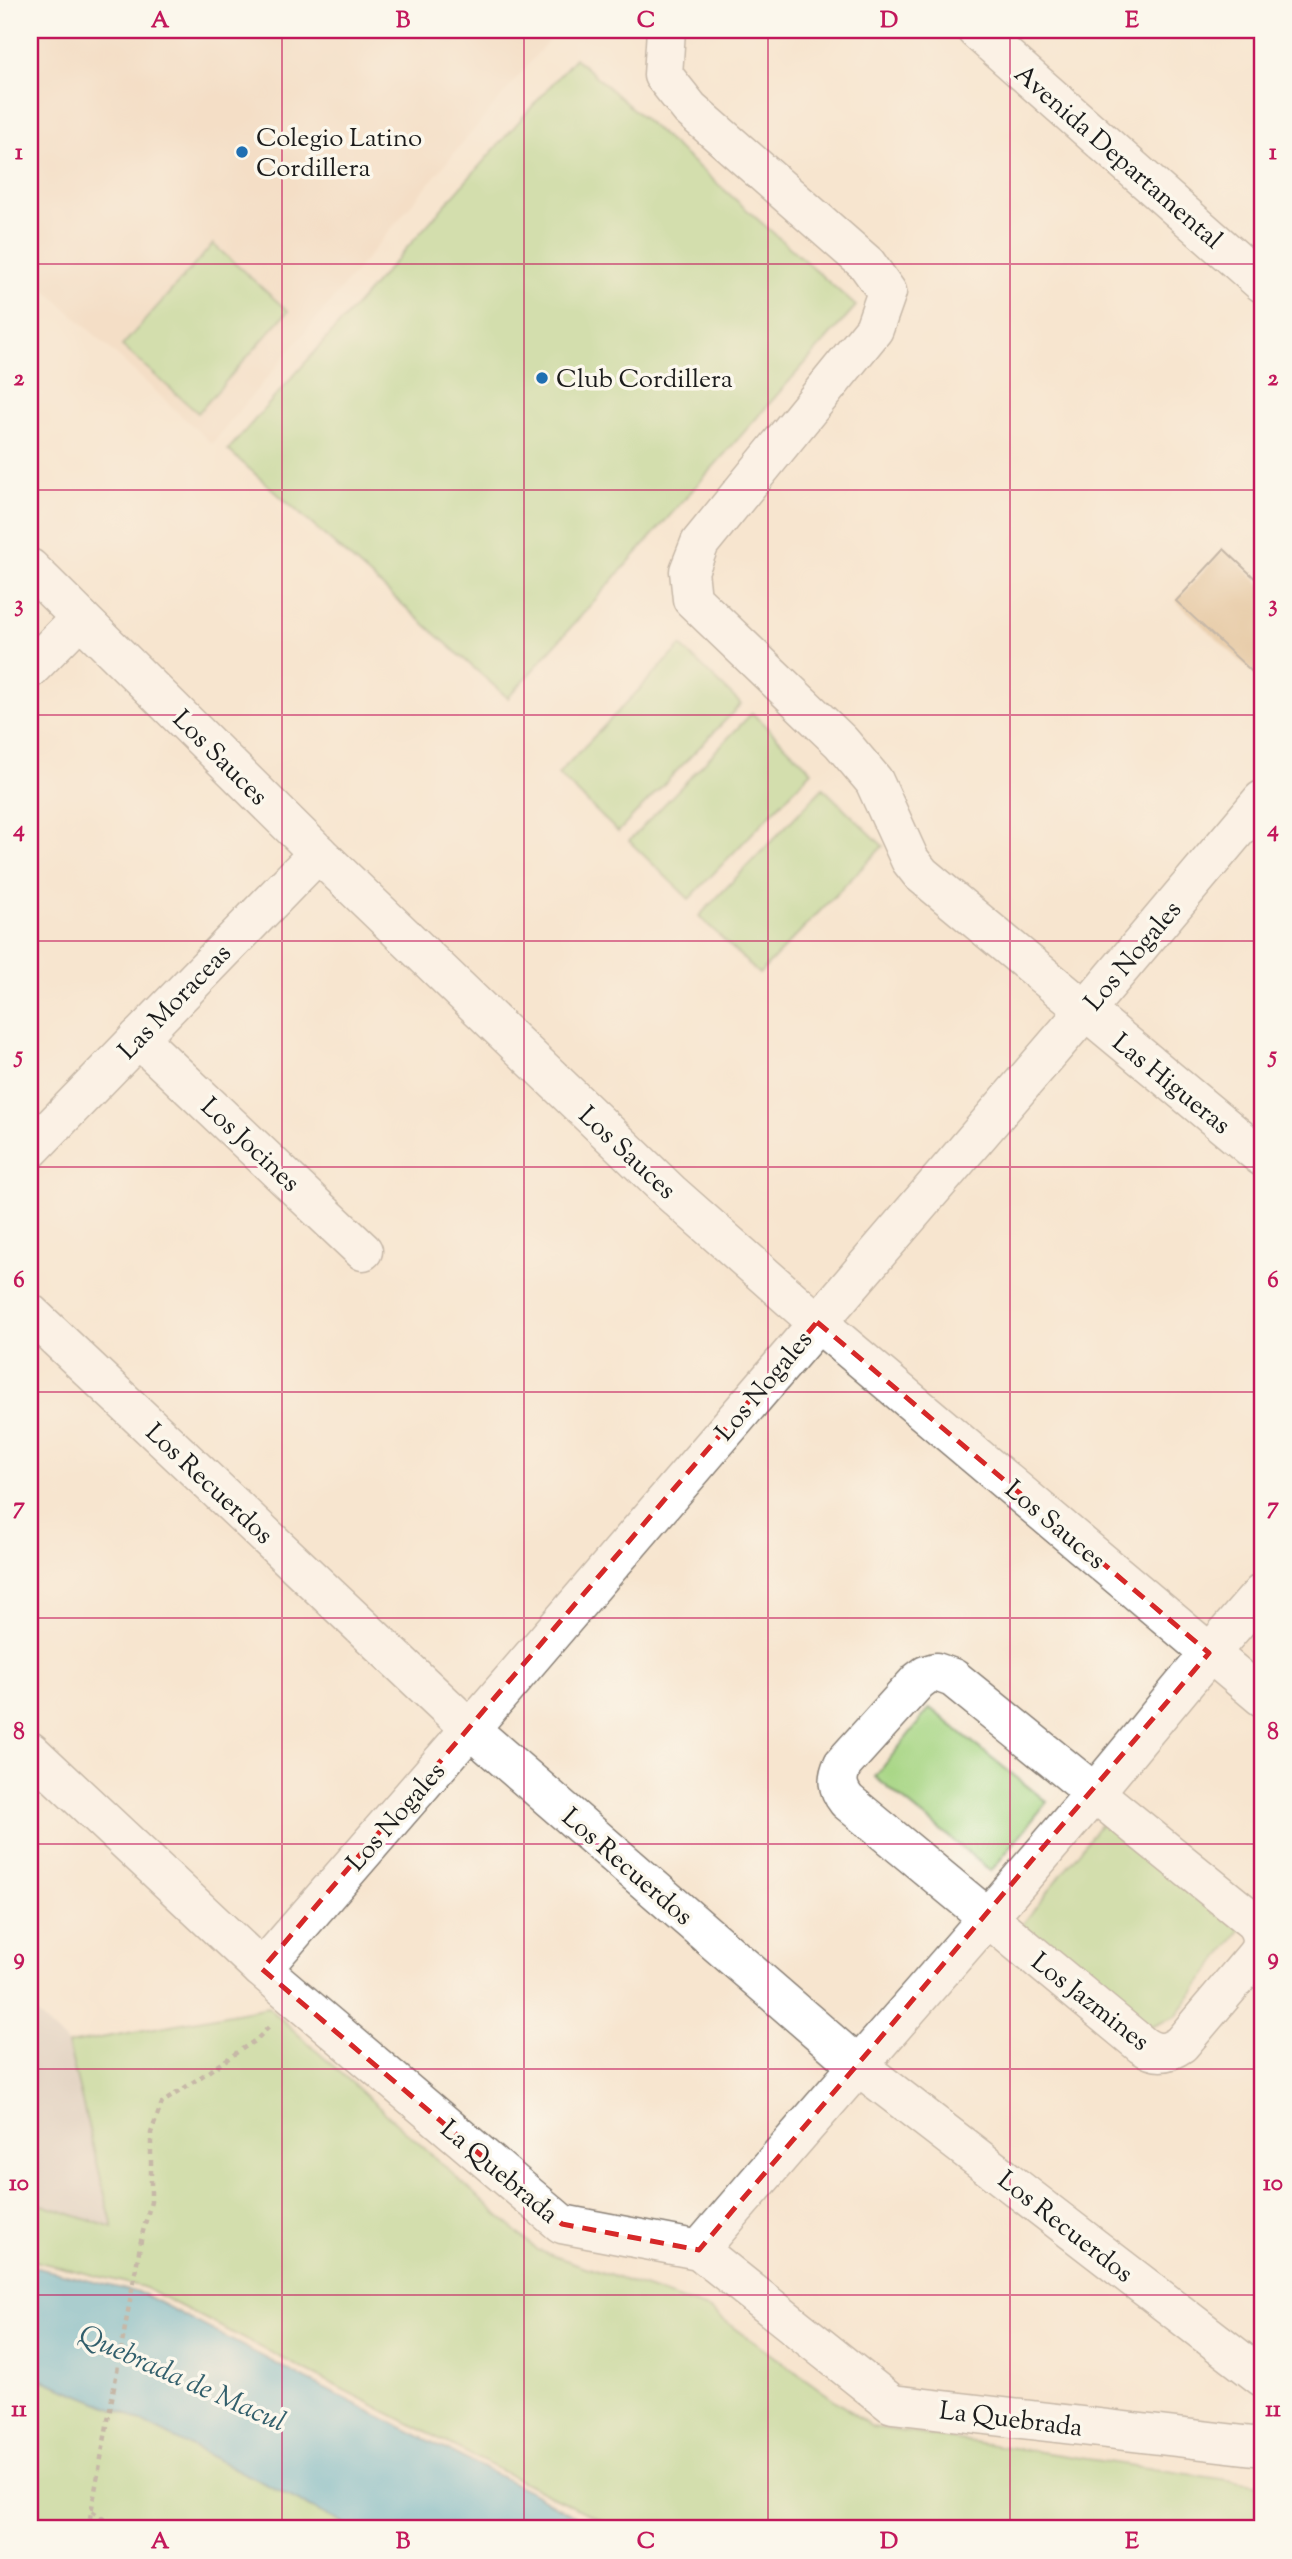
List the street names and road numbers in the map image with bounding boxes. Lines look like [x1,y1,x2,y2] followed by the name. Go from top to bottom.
[1005,57,1230,259] street label: Avenida Departamental
[163,703,275,815] street label: Los Sauces
[1077,893,1191,1020] street label: Los Nogales
[111,936,241,1069] street label: Las Moraceas
[1103,1026,1238,1144] street label: Las Higueras
[191,1090,307,1202] street label: Los Jocines
[569,1099,683,1209] street label: Los Sauces
[708,1323,822,1450] street label: Los Nogales
[136,1416,281,1554] street label: Los Recuerdos
[996,1473,1113,1579] street label: Los Sauces
[339,1755,455,1880] street label: Los Nogales
[553,1800,700,1935] street label: Los Recuerdos
[1022,1945,1157,2061] street label: Los Jazmines
[431,2112,565,2233] street label: La Quebrada
[989,2163,1140,2293] street label: Los Recuerdos
[937,2393,1084,2448] street label: La Quebrada

